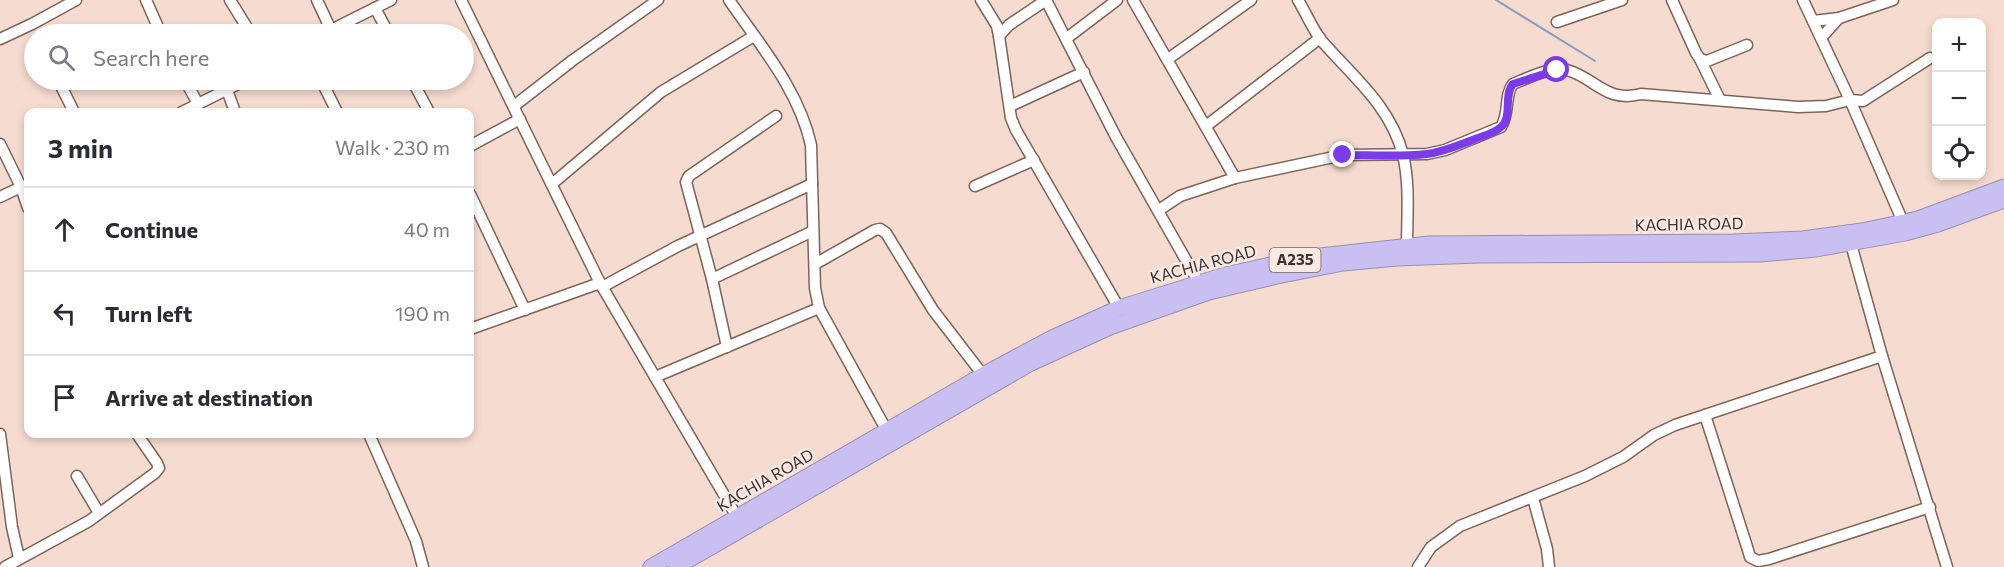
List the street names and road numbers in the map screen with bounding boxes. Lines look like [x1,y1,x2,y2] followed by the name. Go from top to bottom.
[1634,213,1744,234] street label: KACHIA ROAD
[1148,240,1258,287] street label: KACHIA ROAD
[1270,248,1320,272] road number: A235
[713,444,817,515] street label: KACHIA ROAD

